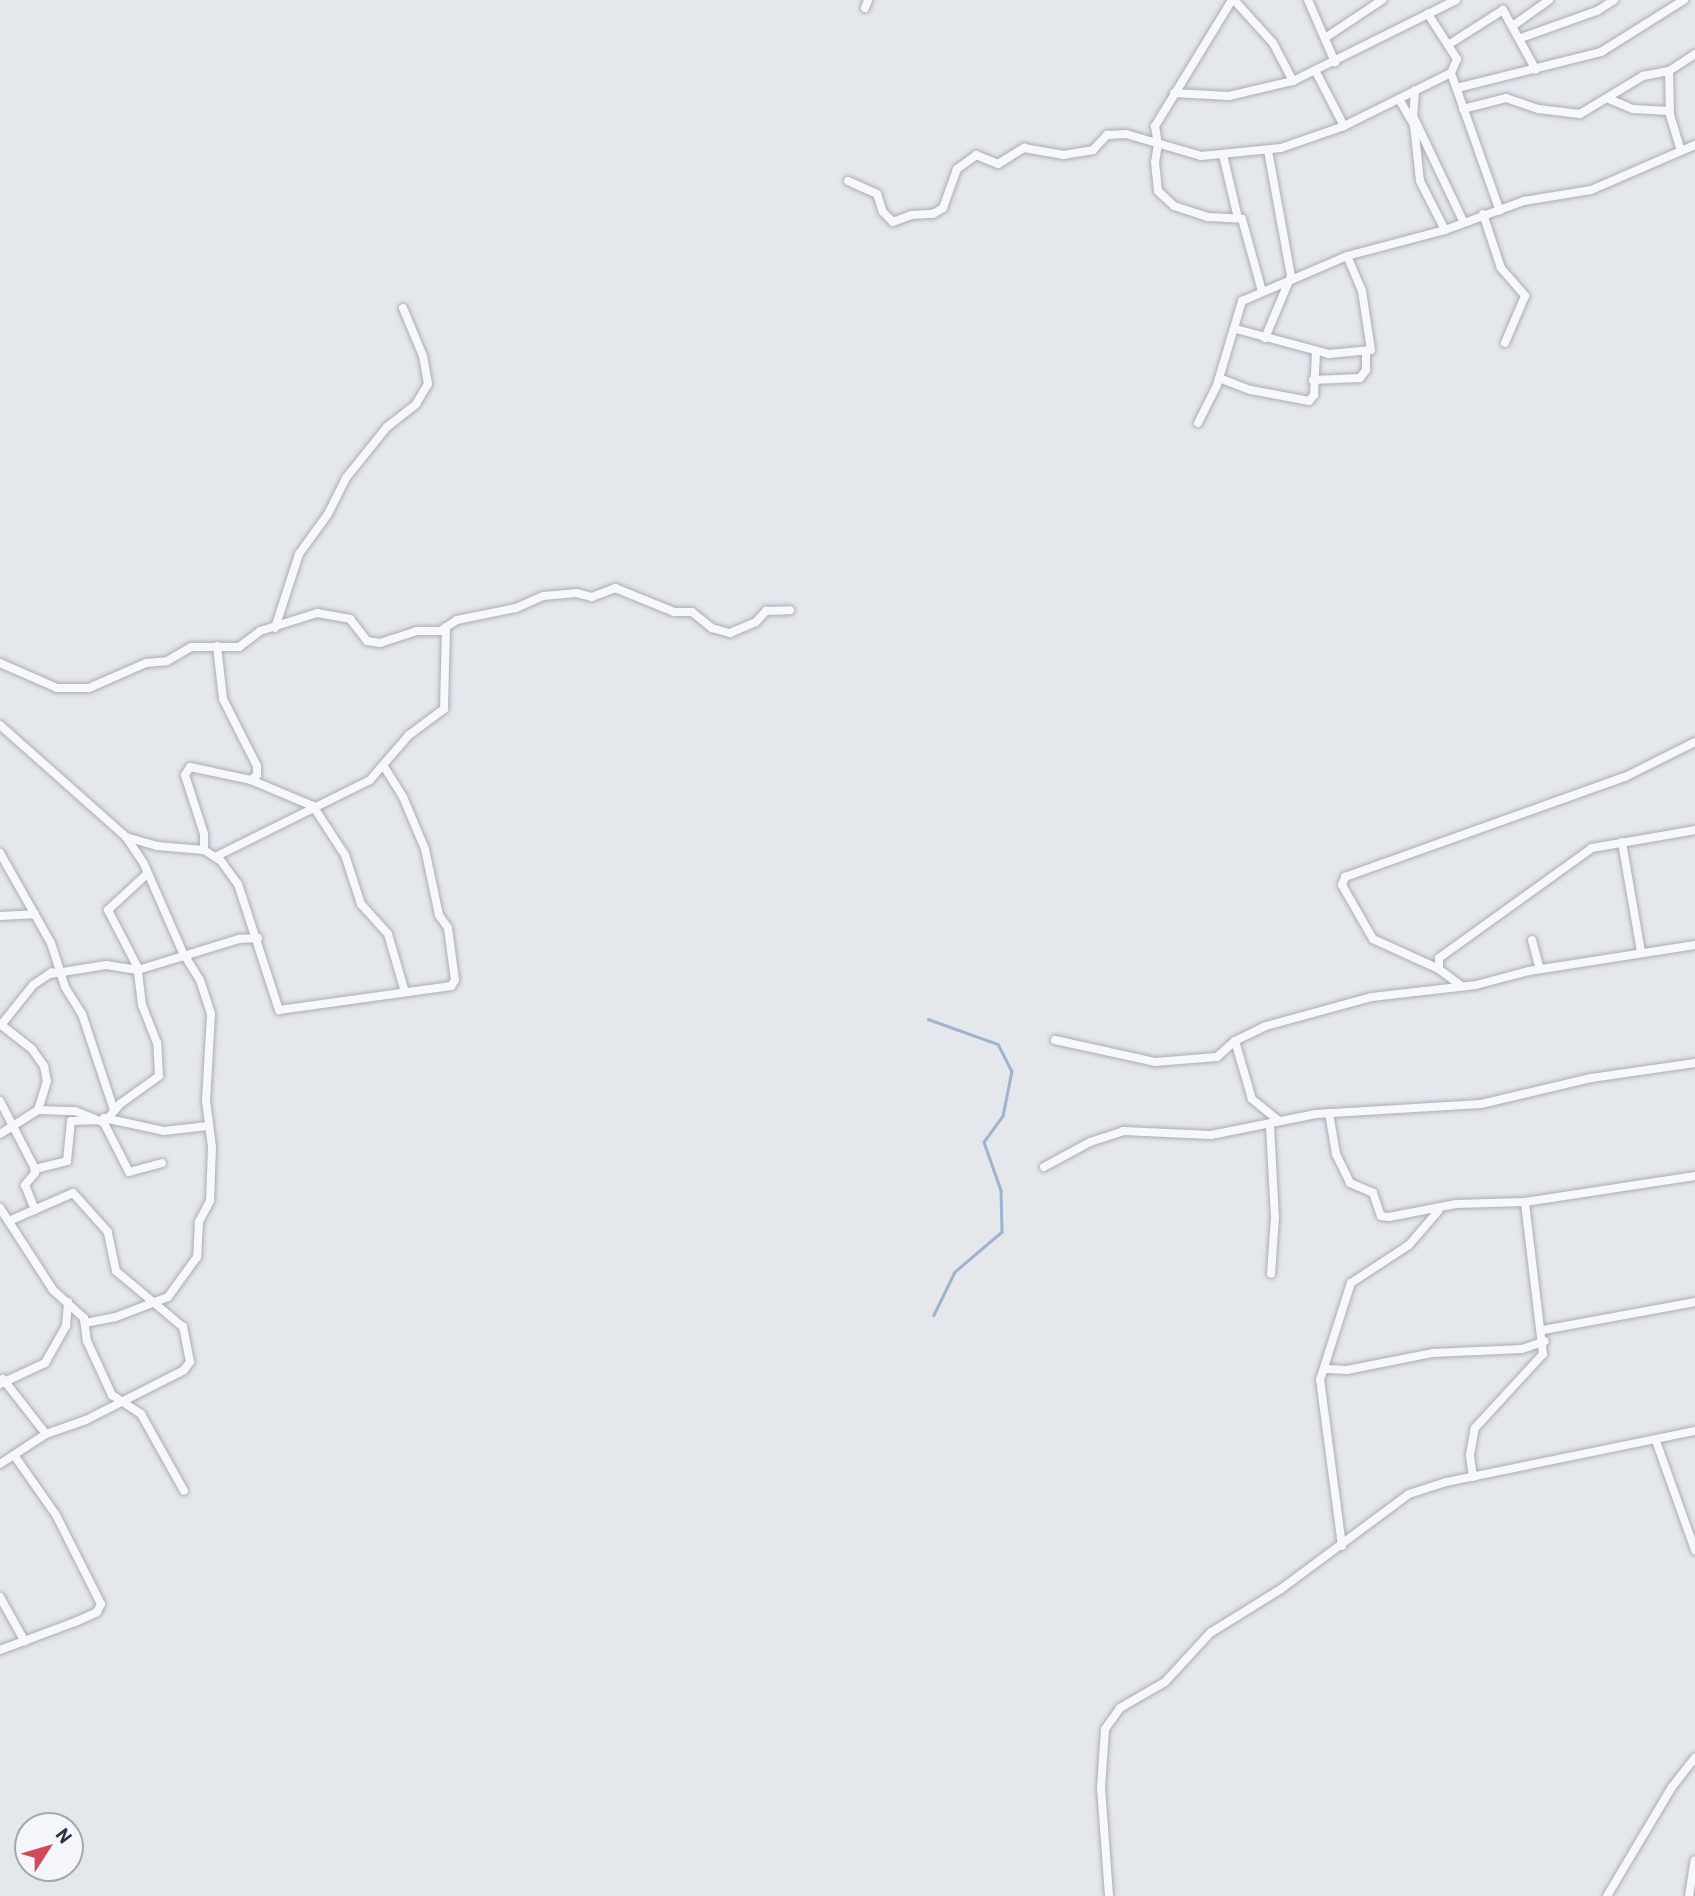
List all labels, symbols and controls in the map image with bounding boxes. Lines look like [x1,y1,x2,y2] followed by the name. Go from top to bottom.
[14,1812,84,1882] north arrow
[52,1823,78,1847] text: N

